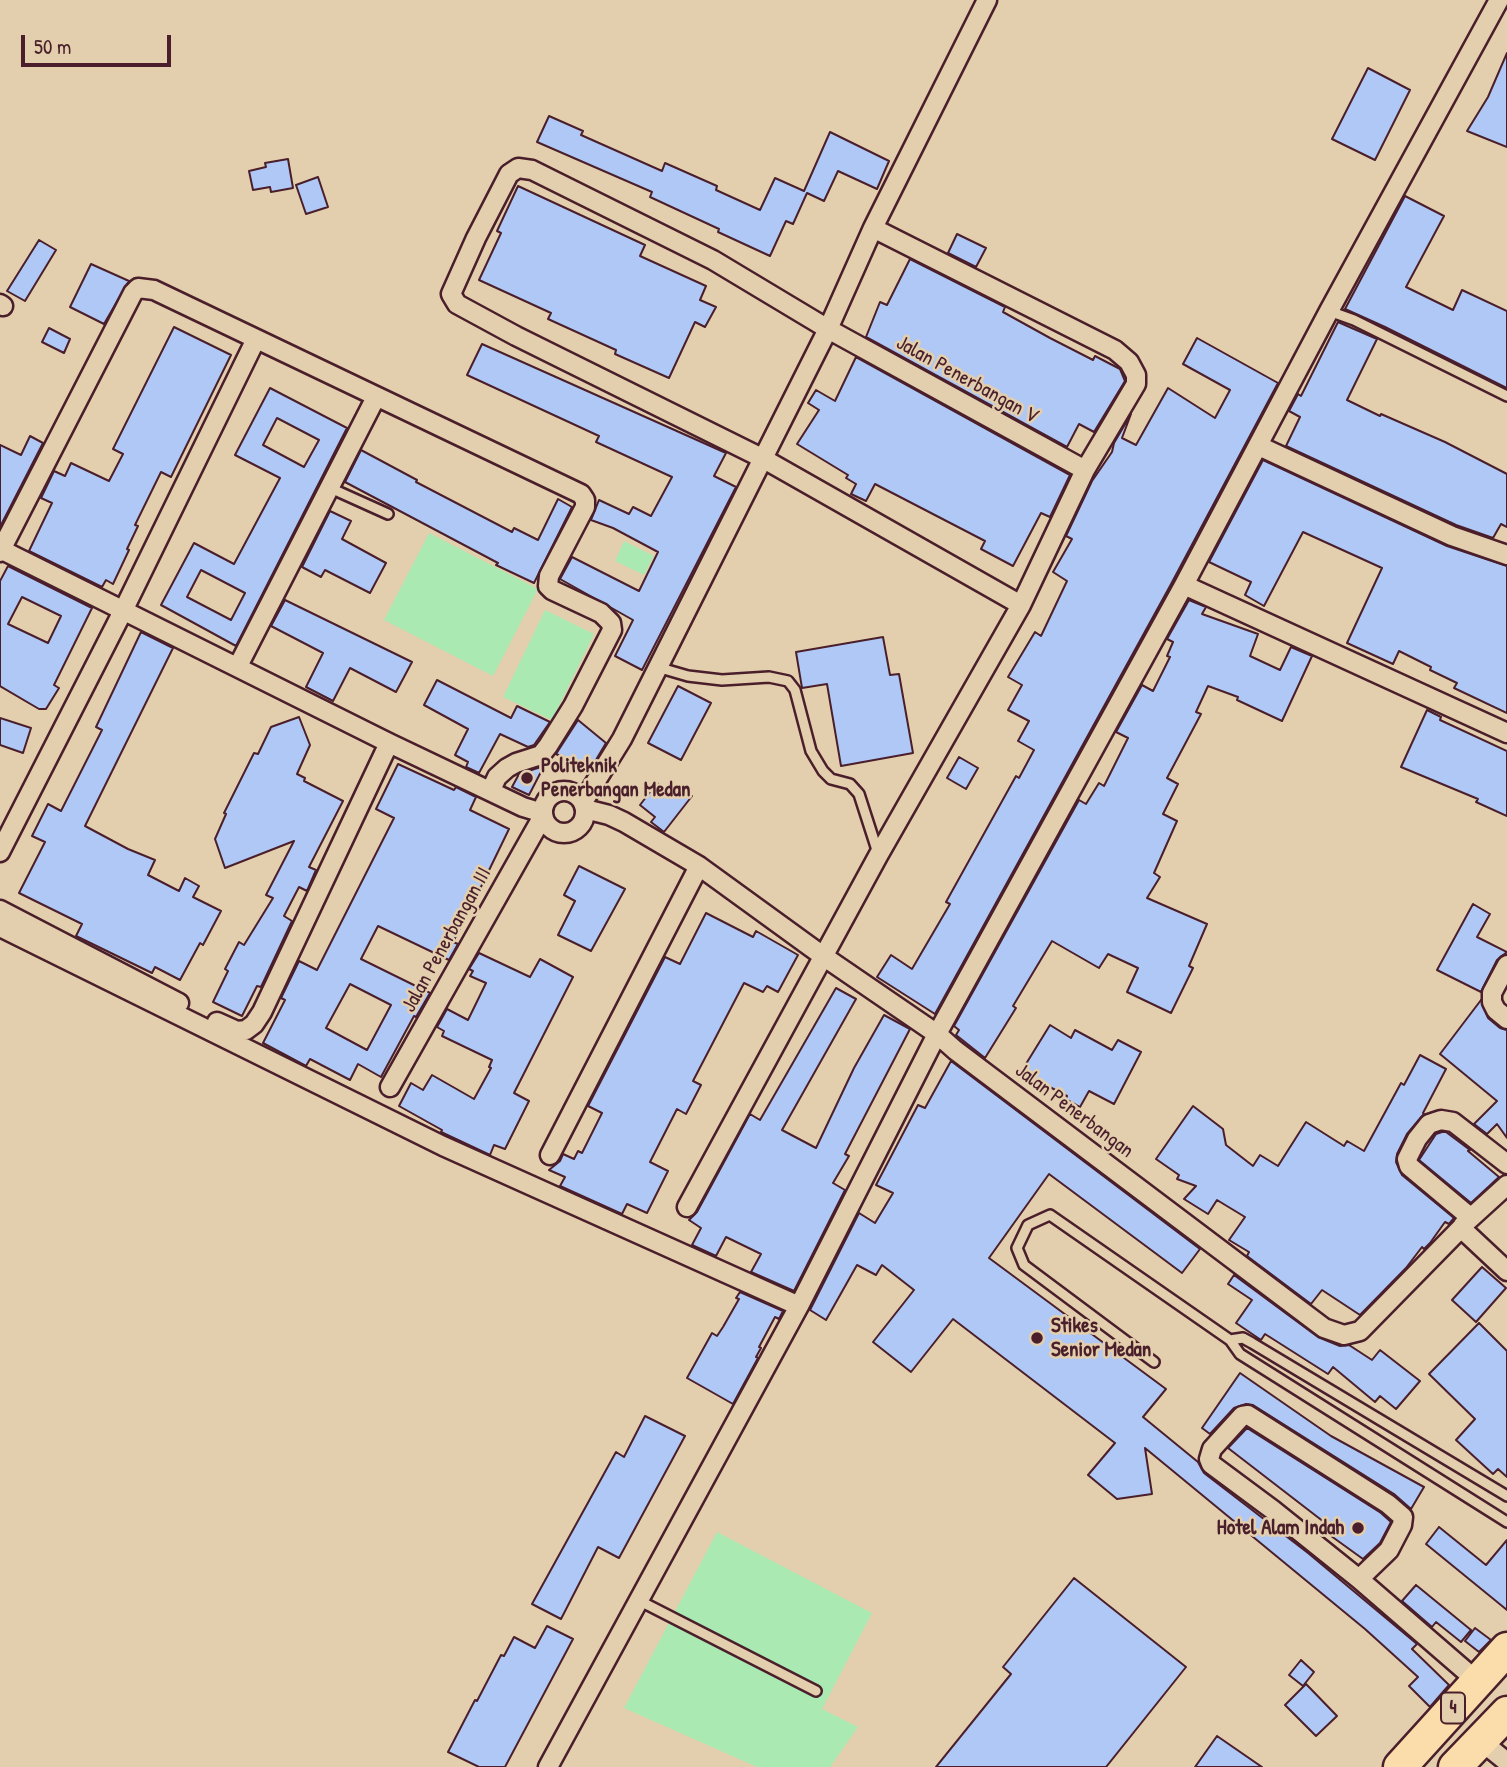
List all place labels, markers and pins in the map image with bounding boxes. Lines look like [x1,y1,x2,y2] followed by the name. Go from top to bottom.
[541,753,690,803] place label: Politeknik Penerbangan Medan
[519,770,535,786] marker: Politeknik Penerbangan Medan
[1051,1313,1151,1363] place label: Stikes Senior Medan
[1029,1330,1045,1346] marker: Stikes Senior Medan
[1217,1515,1344,1541] place label: Hotel Alam Indah
[1350,1520,1366,1536] marker: Hotel Alam Indah

